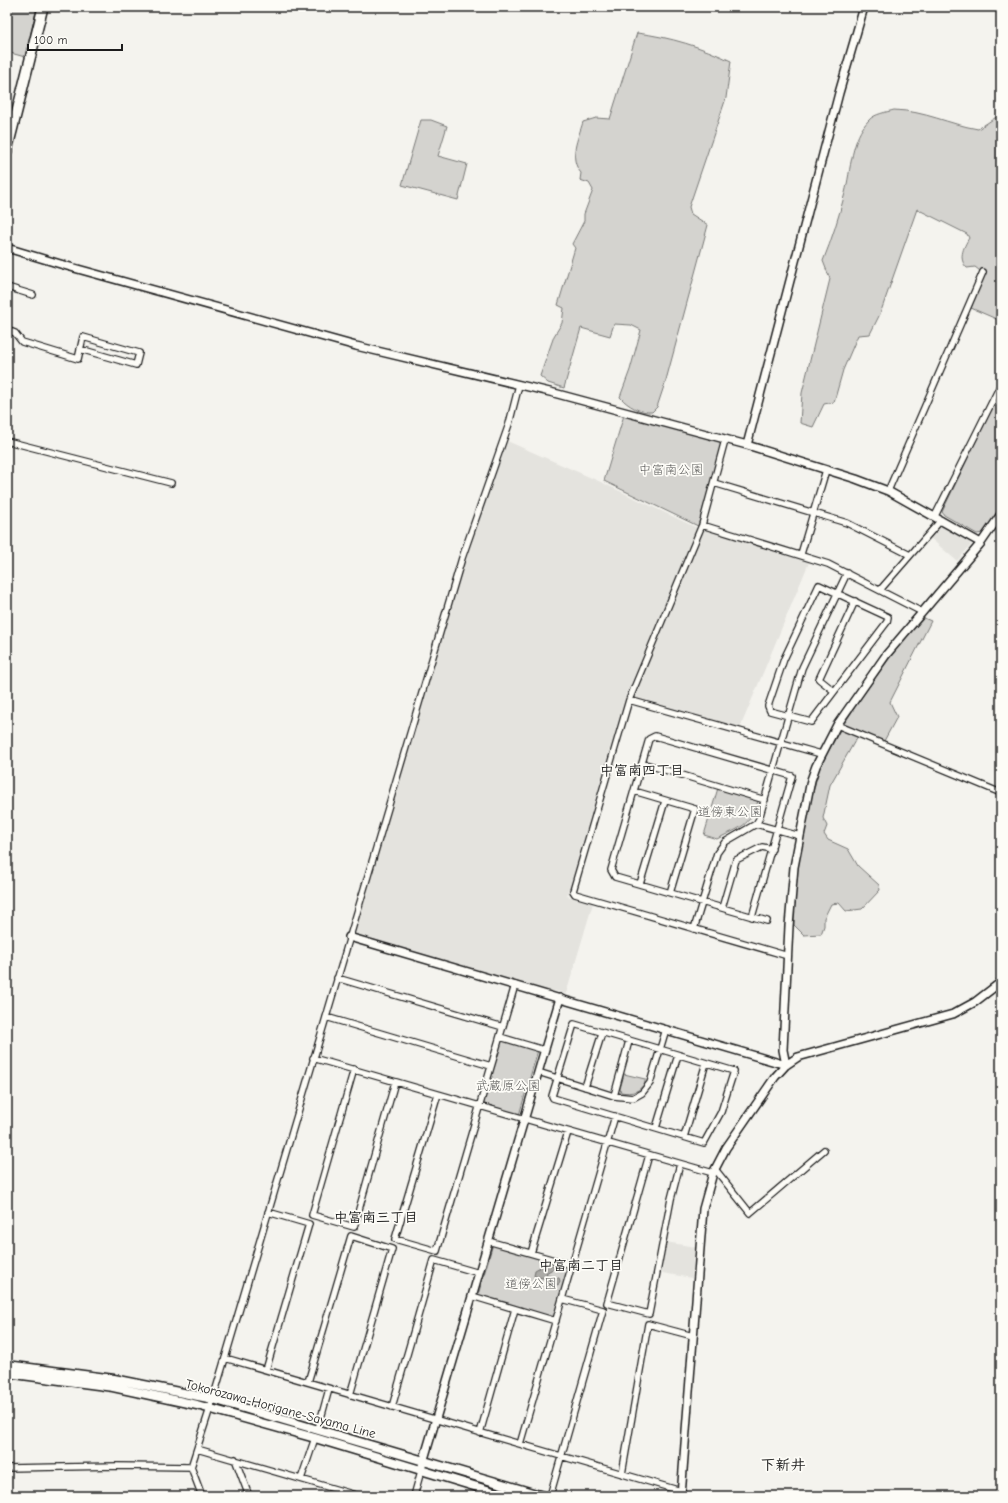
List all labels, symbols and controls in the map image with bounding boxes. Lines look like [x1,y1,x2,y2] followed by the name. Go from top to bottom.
[28,26,122,52] scale bar
[34,33,67,47] text: 100 m
[638,462,704,477] park label: 中富南公園
[600,762,684,779] district label: 中富南四丁目
[697,804,763,819] park label: 道傍東公園
[475,1078,541,1093] park label: 武蔵原公園
[334,1209,418,1226] district label: 中富南三丁目
[539,1257,623,1274] district label: 中富南二丁目
[505,1276,557,1291] park label: 道傍公園
[184,1376,378,1441] street label: Tokorozawa-Horigane-Sayama Line
[760,1456,806,1474] district label: 下新井

